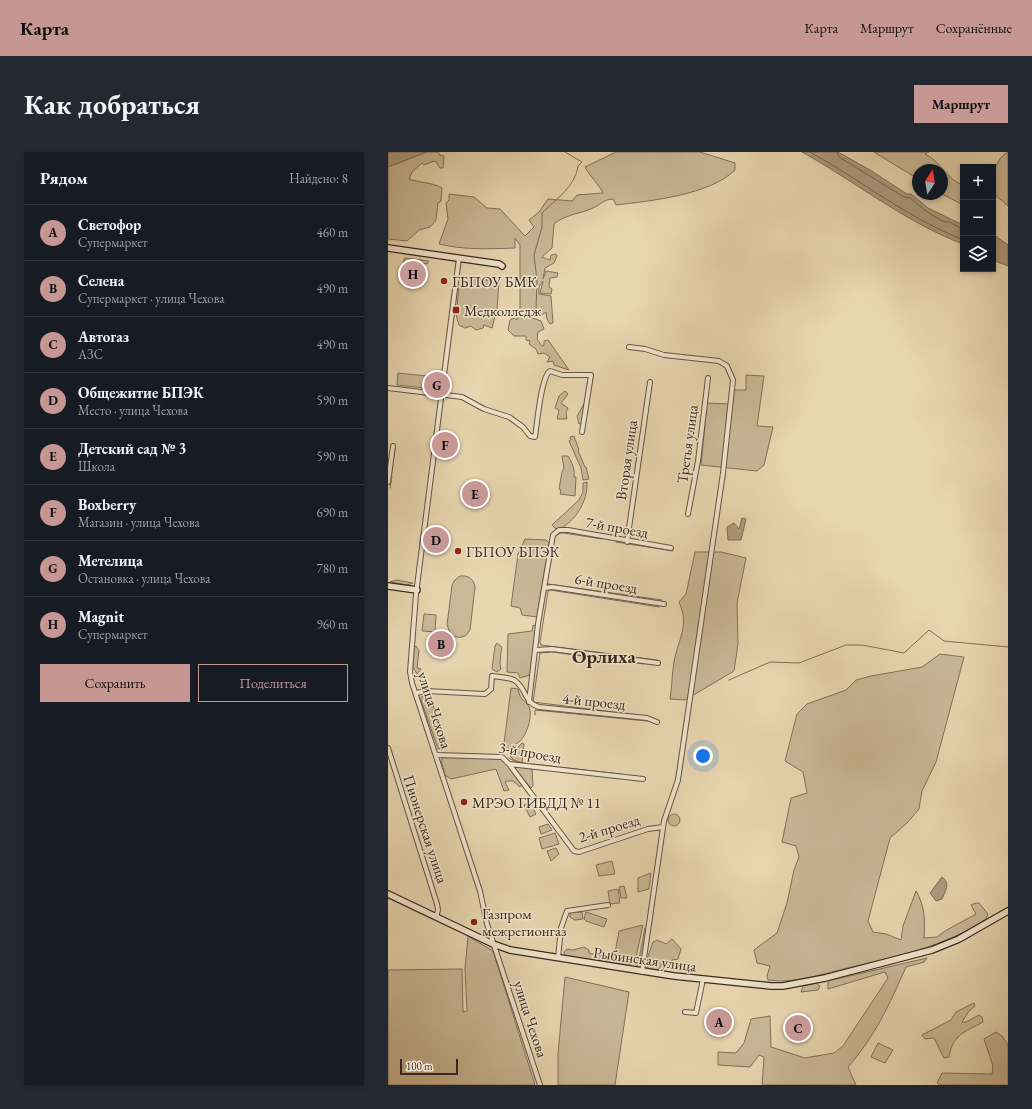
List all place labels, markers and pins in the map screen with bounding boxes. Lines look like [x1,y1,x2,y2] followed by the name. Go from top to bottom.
[400,259,426,289] pin: H
[452,272,537,291] place label: ГБПОУ БМК
[439,276,449,286] marker: ГБПОУ БМК
[464,301,542,320] place label: Медколледж
[451,305,461,315] marker: Медколледж
[424,370,450,400] pin: G
[432,430,458,460] pin: F
[462,479,488,509] pin: E
[423,525,449,555] pin: D
[466,542,560,561] place label: ГБПОУ БПЭК
[453,546,463,556] marker: ГБПОУ БПЭК
[428,629,454,659] pin: B
[472,793,601,812] place label: МРЭО ГИБДД № 11
[459,797,469,807] marker: МРЭО ГИБДД № 11
[482,904,567,940] place label: Газпром межрегионгаз
[469,917,479,927] marker: Газпром межрегионгаз
[706,1007,732,1037] pin: A
[785,1013,811,1043] pin: C

